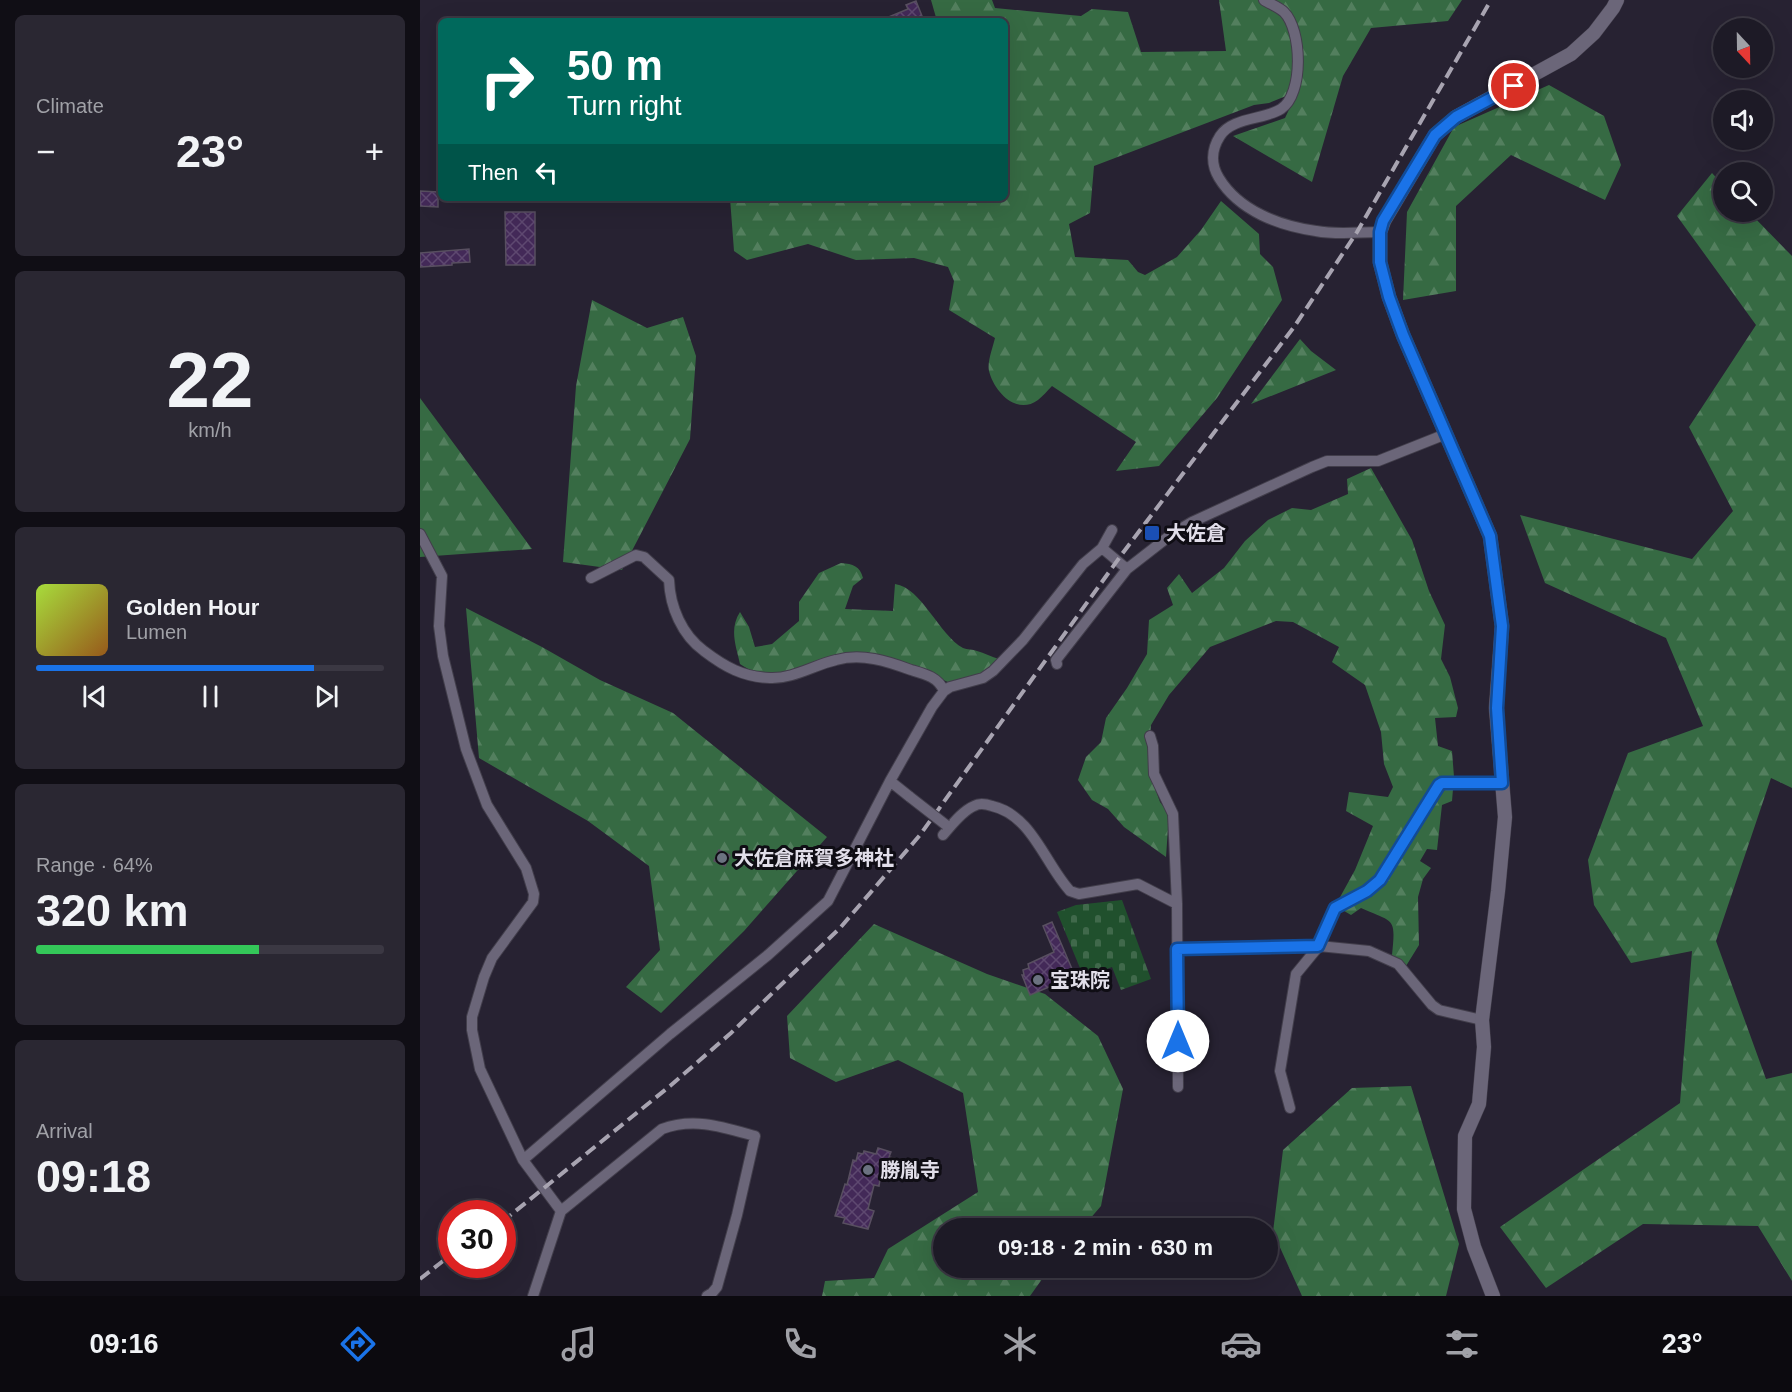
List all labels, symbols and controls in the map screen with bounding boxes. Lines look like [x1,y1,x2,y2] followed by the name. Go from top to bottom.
[1713,18,1773,78] north arrow
[1713,18,1773,222] map controls
[468,42,546,120] icon: right
[567,42,663,89] text: 50 m
[1488,60,1539,111] pin
[1497,69,1530,102] icon: arrive
[1713,90,1773,150] button: sound
[567,91,682,121] text: Turn right
[36,95,104,117] text: Climate
[176,126,244,177] text: 23°
[36,133,55,170] text: −
[365,133,384,170] text: +
[530,156,563,189] icon: left
[468,160,518,185] text: Then
[1713,162,1773,222] button: search
[167,336,253,424] text: 22
[188,419,232,441] text: km/h
[1166,522,1226,544] place label: 大佐倉
[1143,524,1161,542] marker: 大佐倉
[126,595,259,620] text: Golden Hour
[126,621,187,643] text: Lumen
[78,680,111,713] icon: previous
[194,680,227,713] icon: pause
[310,680,343,713] icon: next
[734,847,894,869] place label: 大佐倉麻賀多神社
[715,851,729,865] marker: 大佐倉麻賀多神社
[36,854,153,876] text: Range · 64%
[36,885,189,936] text: 320 km
[1050,969,1110,991] place label: 宝珠院
[1031,973,1045,987] marker: 宝珠院
[1146,1009,1210,1073] position arrow
[36,1120,93,1142] text: Arrival
[36,1151,151,1202] text: 09:18
[880,1159,940,1181] place label: 勝胤寺
[861,1163,875,1177] marker: 勝胤寺
[438,1200,516,1278] speed limit sign: 30
[998,1235,1213,1260] text: 09:18 · 2 min · 630 m
[337,1323,379,1365] icon: directions
[558,1323,600,1365] icon: music
[779,1323,821,1365] icon: phone
[999,1323,1041,1365] icon: climate
[1220,1323,1262,1365] icon: car
[1441,1323,1483,1365] icon: filters
[89,1329,158,1359] text: 09:16
[1662,1329,1703,1359] text: 23°

